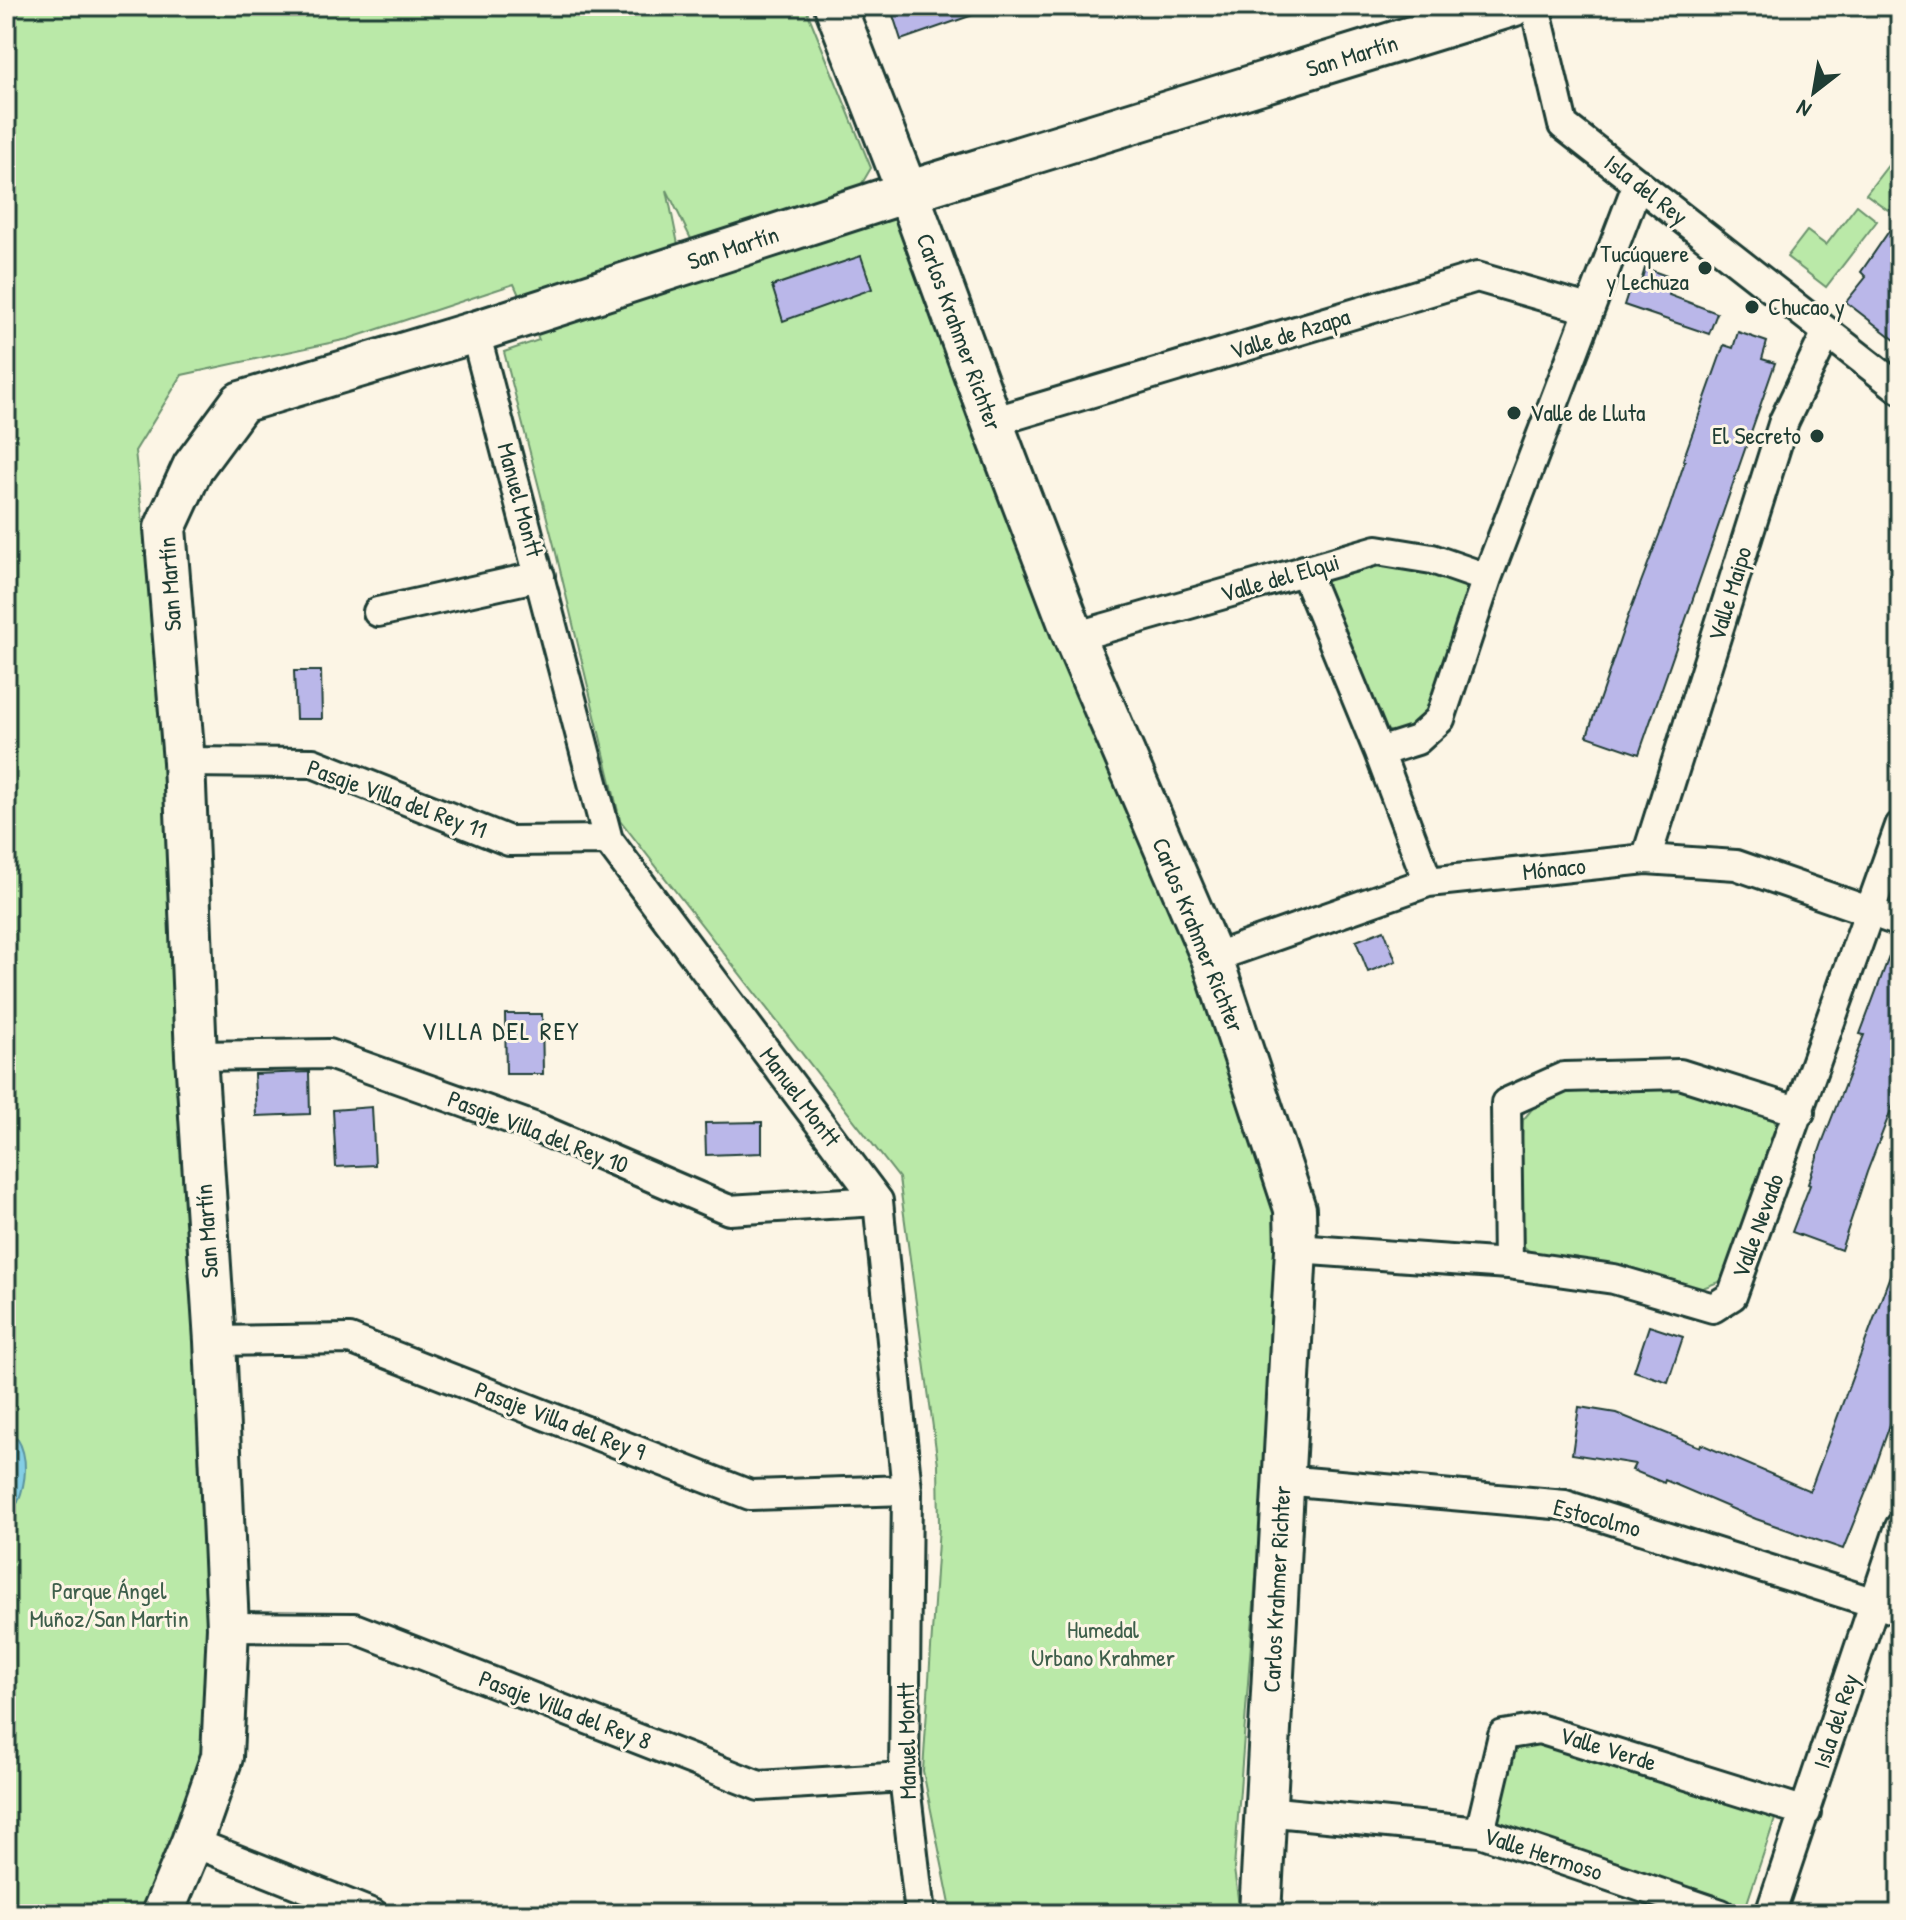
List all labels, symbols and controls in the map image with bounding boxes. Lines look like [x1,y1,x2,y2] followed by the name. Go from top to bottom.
[1302,26,1401,84] street label: San Martín
[1774,52,1854,132] north arrow
[1791,93,1816,125] text: N
[1598,147,1695,232] street label: Isla del Rey
[683,217,782,277] street label: San Martín
[909,229,1010,435] street label: Carlos Krahmer Richter
[1600,237,1689,297] place label: Tucúquere y Lechuza
[1696,259,1714,277] marker: Tucúquere y Lechuza
[1768,290,1845,322] place label: Chucao y
[1743,298,1761,316] marker: Chucao y
[1226,300,1354,366] street label: Valle de Azapa
[1530,396,1645,428] place label: Valle de Lluta
[1505,404,1523,422] marker: Valle de Lluta
[1712,419,1801,451] place label: El Secreto
[1808,427,1826,445] marker: El Secreto
[490,439,552,561] street label: Manuel Montt
[150,536,188,632] street label: San Martín
[1700,542,1759,645] street label: Valle Maipo
[1217,545,1343,609] street label: Valle del Elqui
[303,751,492,845] street label: Pasaje Villa del Rey 11
[1145,833,1253,1037] street label: Carlos Krahmer Richter
[1521,849,1587,887] street label: Mónaco
[421,1013,581,1048] district label: VILLA DEL REY
[753,1040,849,1153] street label: Manuel Montt
[444,1082,633,1180] street label: Pasaje Villa del Rey 10
[1723,1169,1791,1282] street label: Valle Nevado
[187,1183,225,1279] street label: San Martín
[471,1373,650,1467] street label: Pasaje Villa del Rey 9
[1255,1485,1297,1693] street label: Carlos Krahmer Richter
[1550,1490,1645,1544] street label: Estocolmo
[29,1574,189,1634] park label: Parque Ángel Muñoz/San Martin
[1031,1613,1175,1673] park label: Humedal Urbano Krahmer
[475,1662,656,1757] street label: Pasaje Villa del Rey 8
[1805,1669,1865,1772] street label: Isla del Rey
[889,1682,923,1800] street label: Manuel Montt
[1556,1718,1661,1778] street label: Valle Verde
[1480,1819,1607,1887] street label: Valle Hermoso

